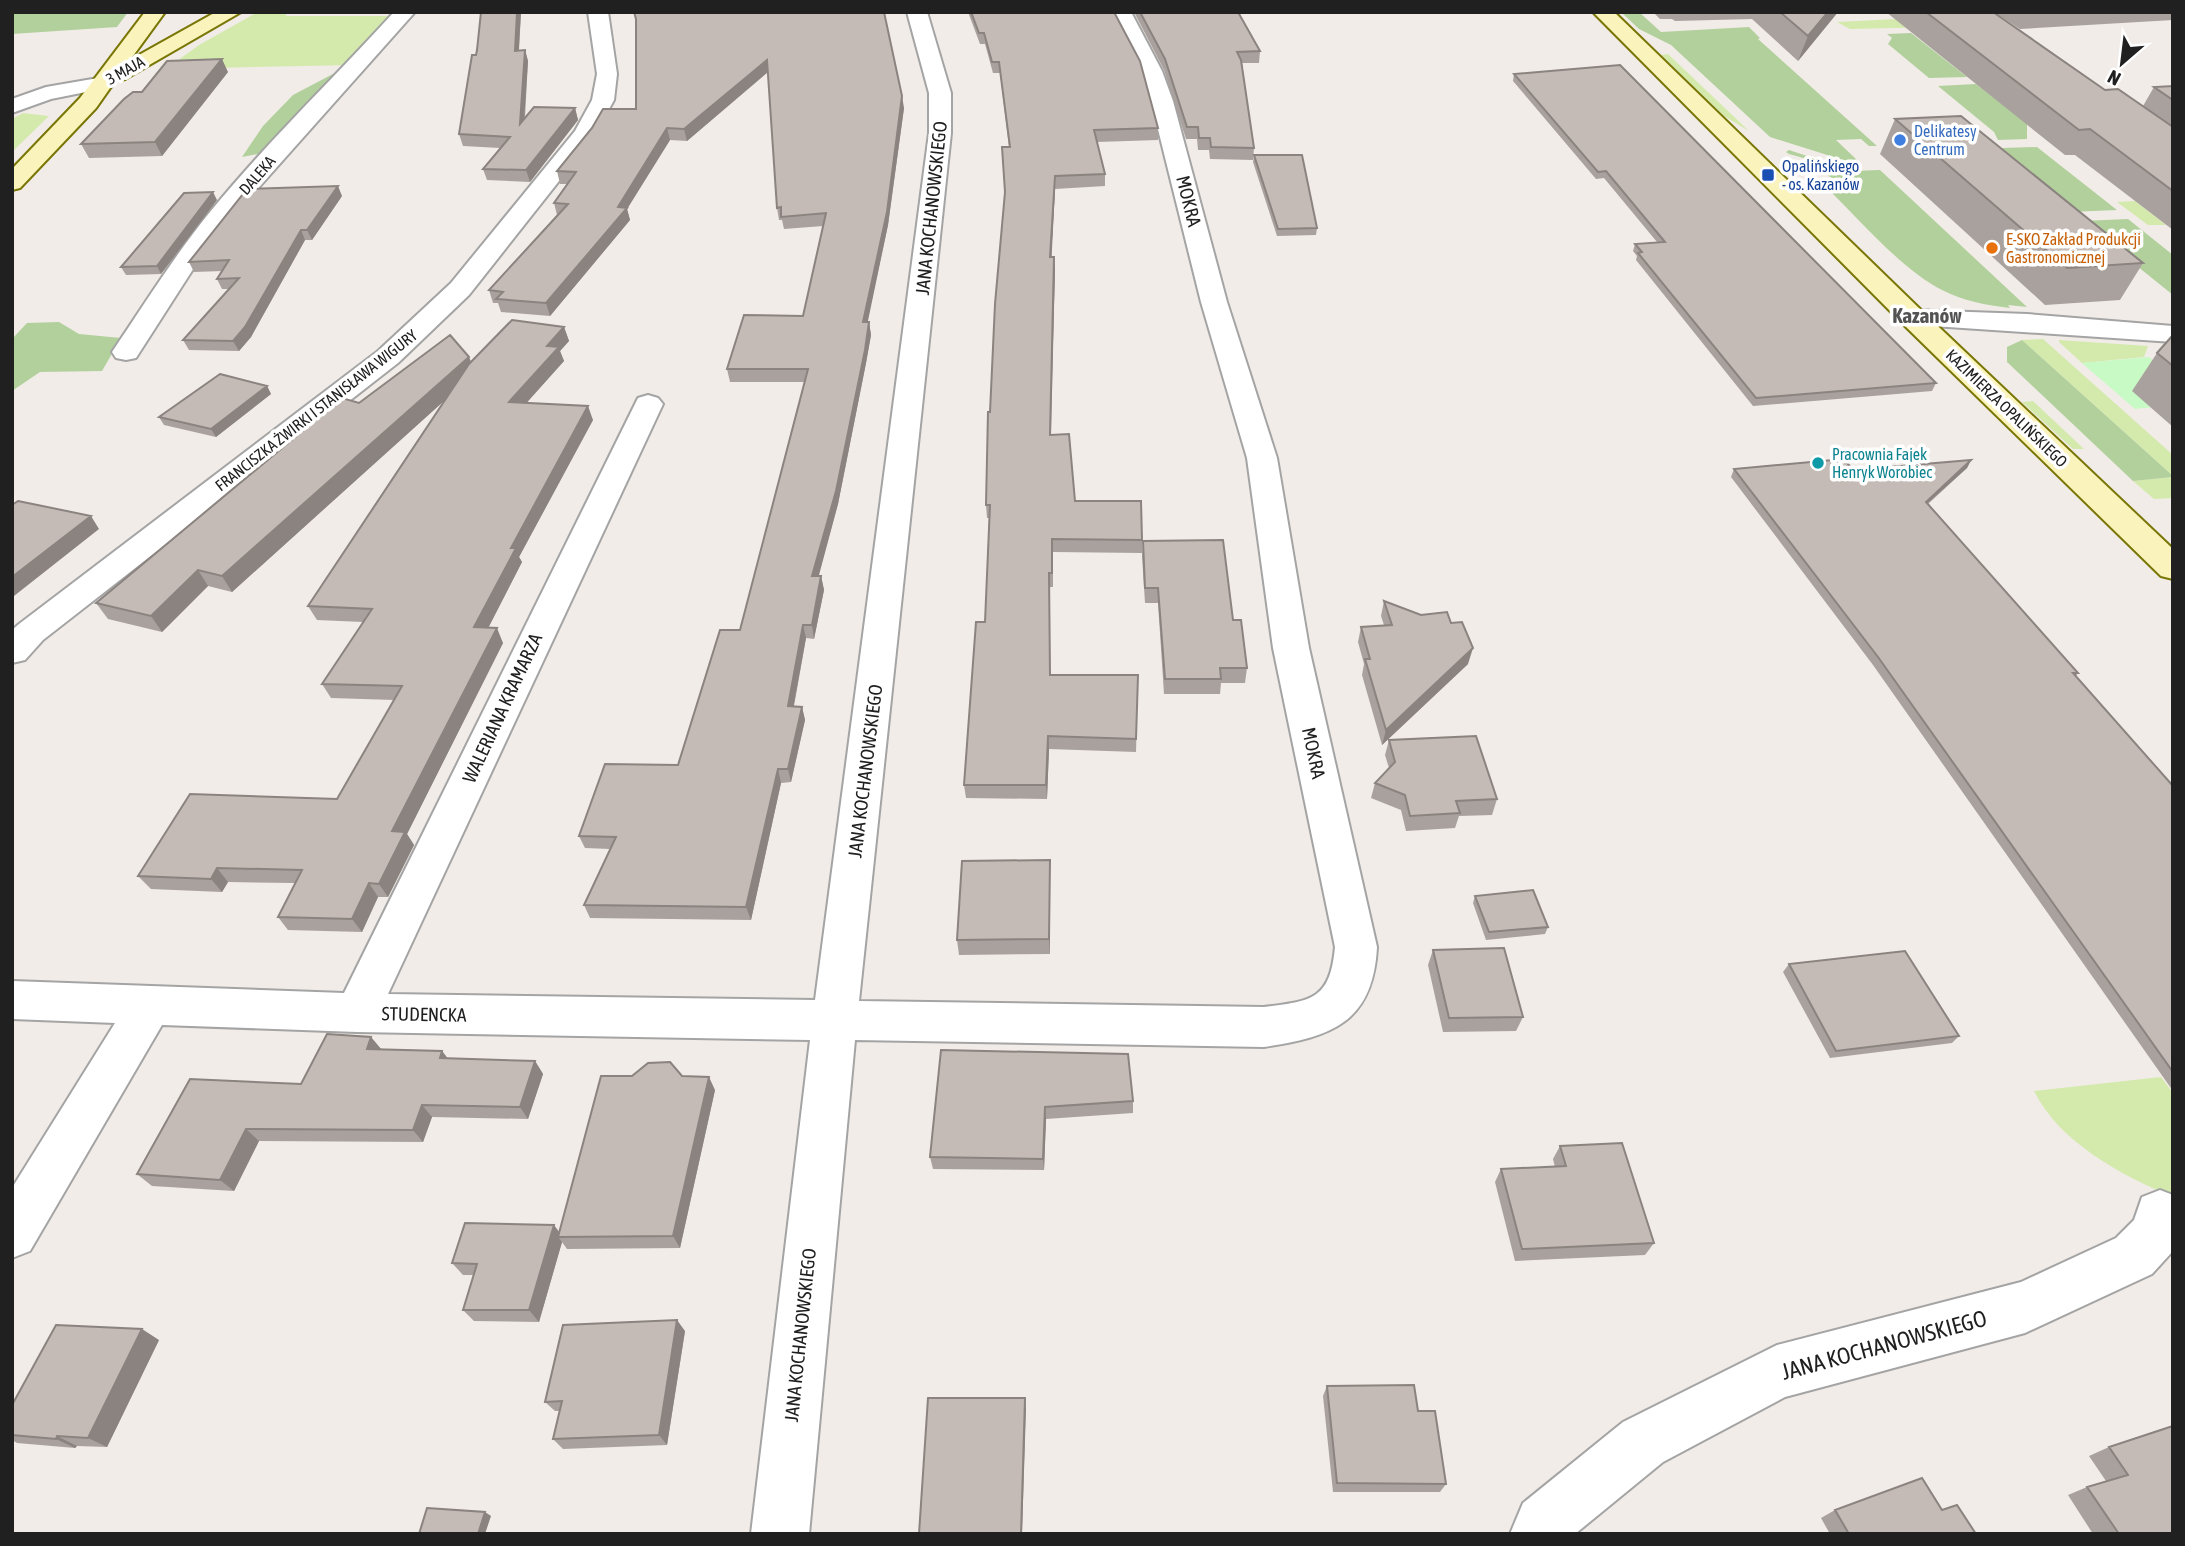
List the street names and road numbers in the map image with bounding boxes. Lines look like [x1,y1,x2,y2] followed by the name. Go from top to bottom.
[103,52,148,88] street label: 3 MAJA
[911,120,951,296] street label: JANA KOCHANOWSKIEGO
[235,152,279,198] street label: DALEKA
[1172,173,1206,230] street label: MOKRA
[212,325,421,494] street label: FRANCISZKA ŻWIRKI I STANISŁAWA WIGURY
[1943,346,2071,470] street label: KAZIMIERZA OPALIŃSKIEGO
[458,629,547,786] street label: WALERIANA KRAMARZA
[843,683,887,859] street label: JANA KOCHANOWSKIEGO
[1298,725,1330,781] street label: MOKRA
[381,1002,467,1026] street label: STUDENCKA
[780,1247,820,1423] street label: JANA KOCHANOWSKIEGO
[1779,1305,1989,1385] street label: JANA KOCHANOWSKIEGO

